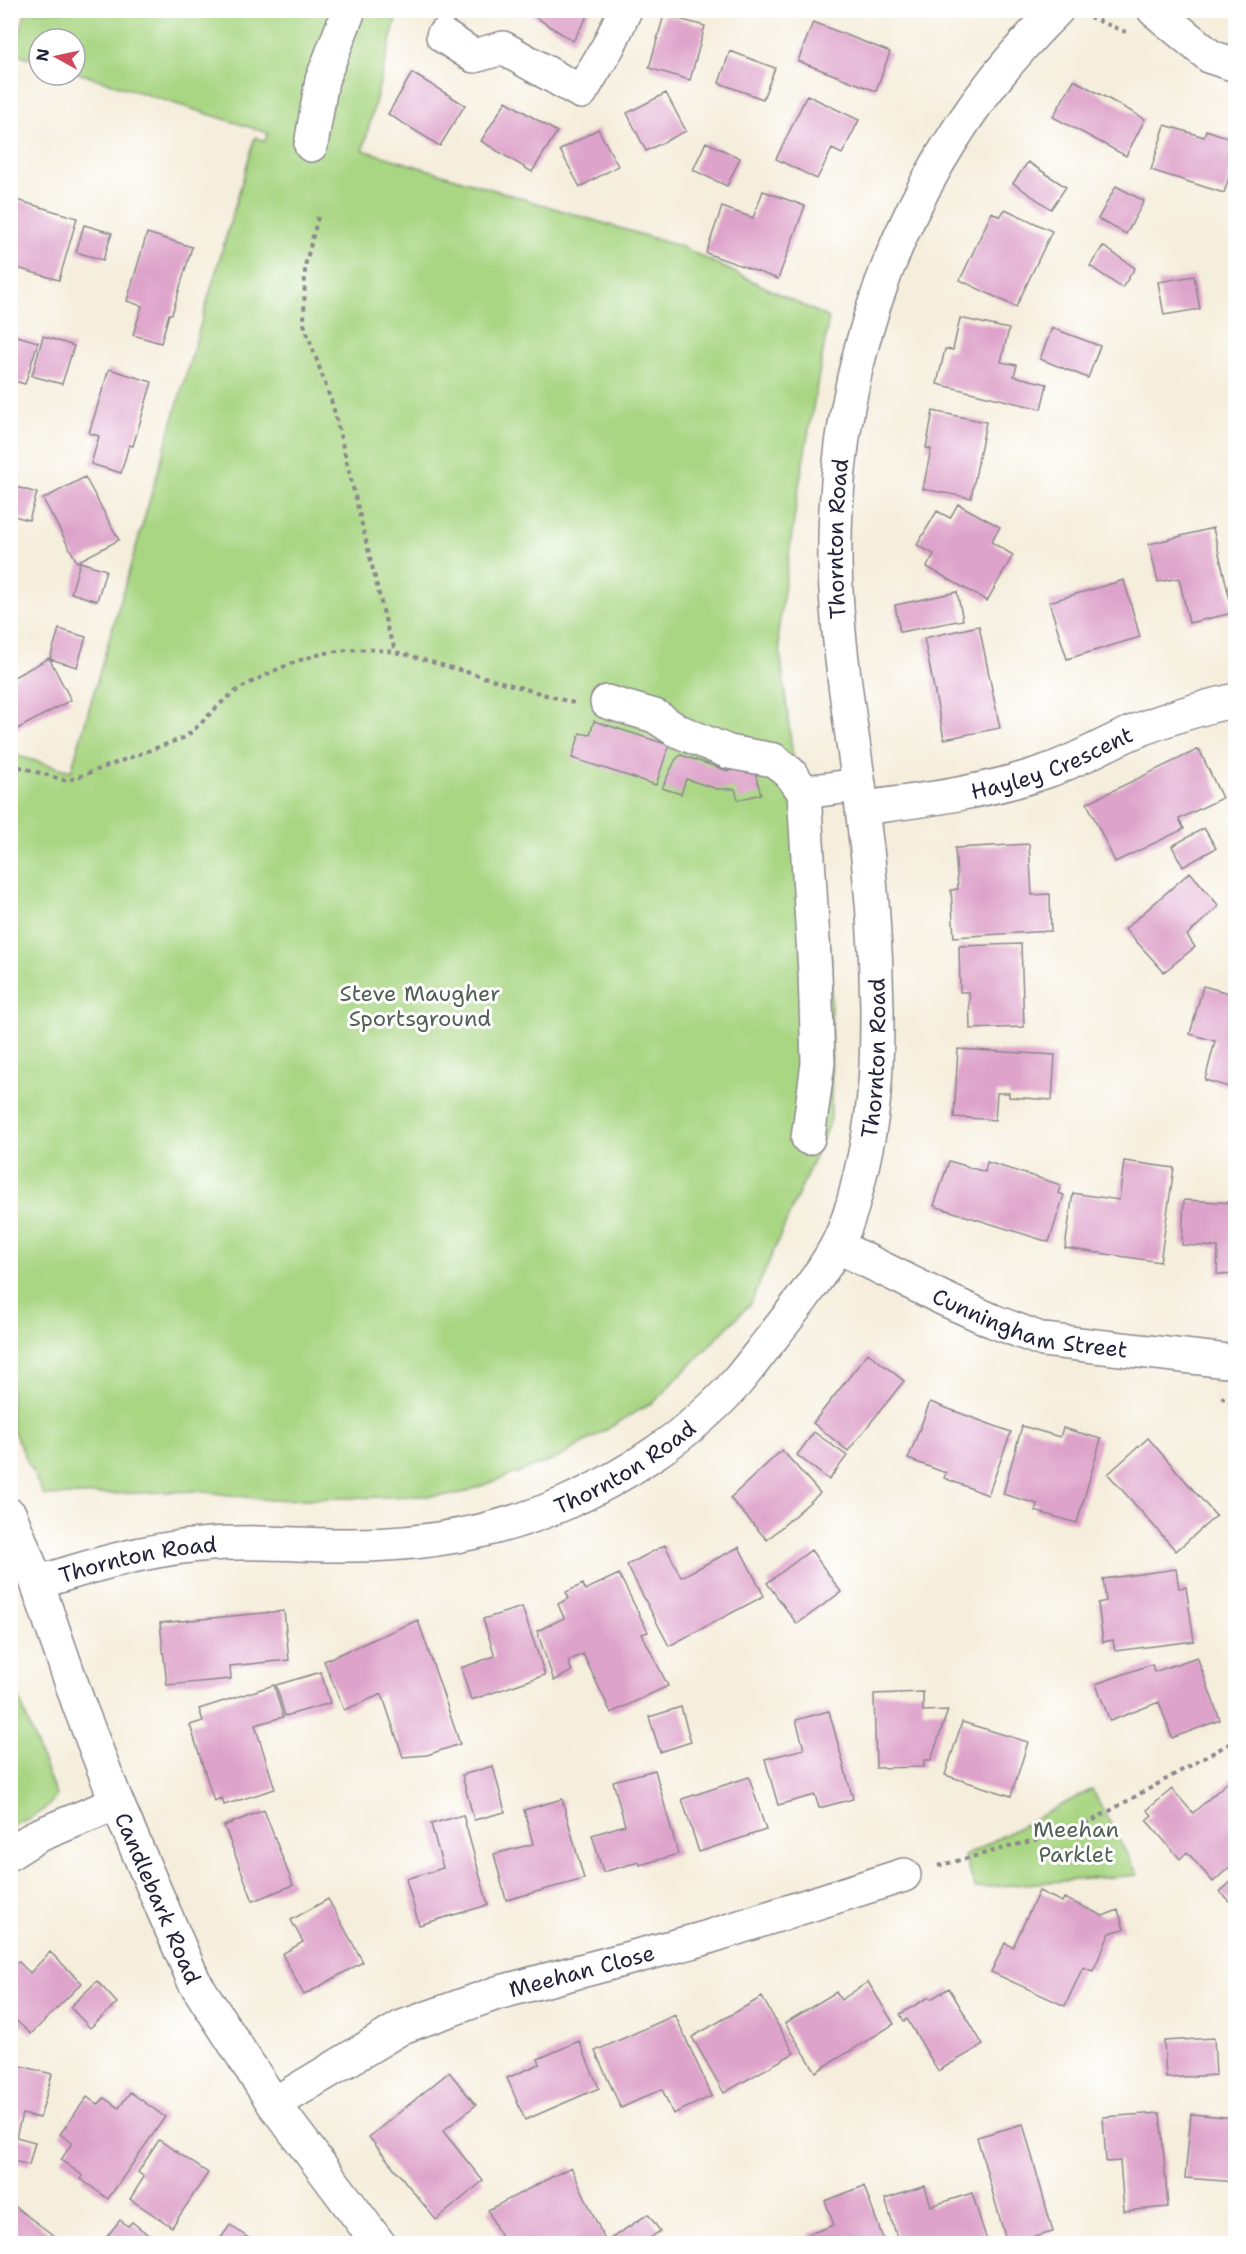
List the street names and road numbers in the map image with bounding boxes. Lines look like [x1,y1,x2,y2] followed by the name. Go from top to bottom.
[820,457,855,620] street label: Thornton Road
[968,720,1137,806] street label: Hayley Crescent
[854,978,892,1141] street label: Thornton Road
[928,1281,1129,1364] street label: Cunningham Street
[550,1413,701,1521] street label: Thornton Road
[55,1529,218,1590] street label: Thornton Road
[108,1808,208,1988] street label: Candlebark Road
[506,1938,658,2004] street label: Meehan Close

